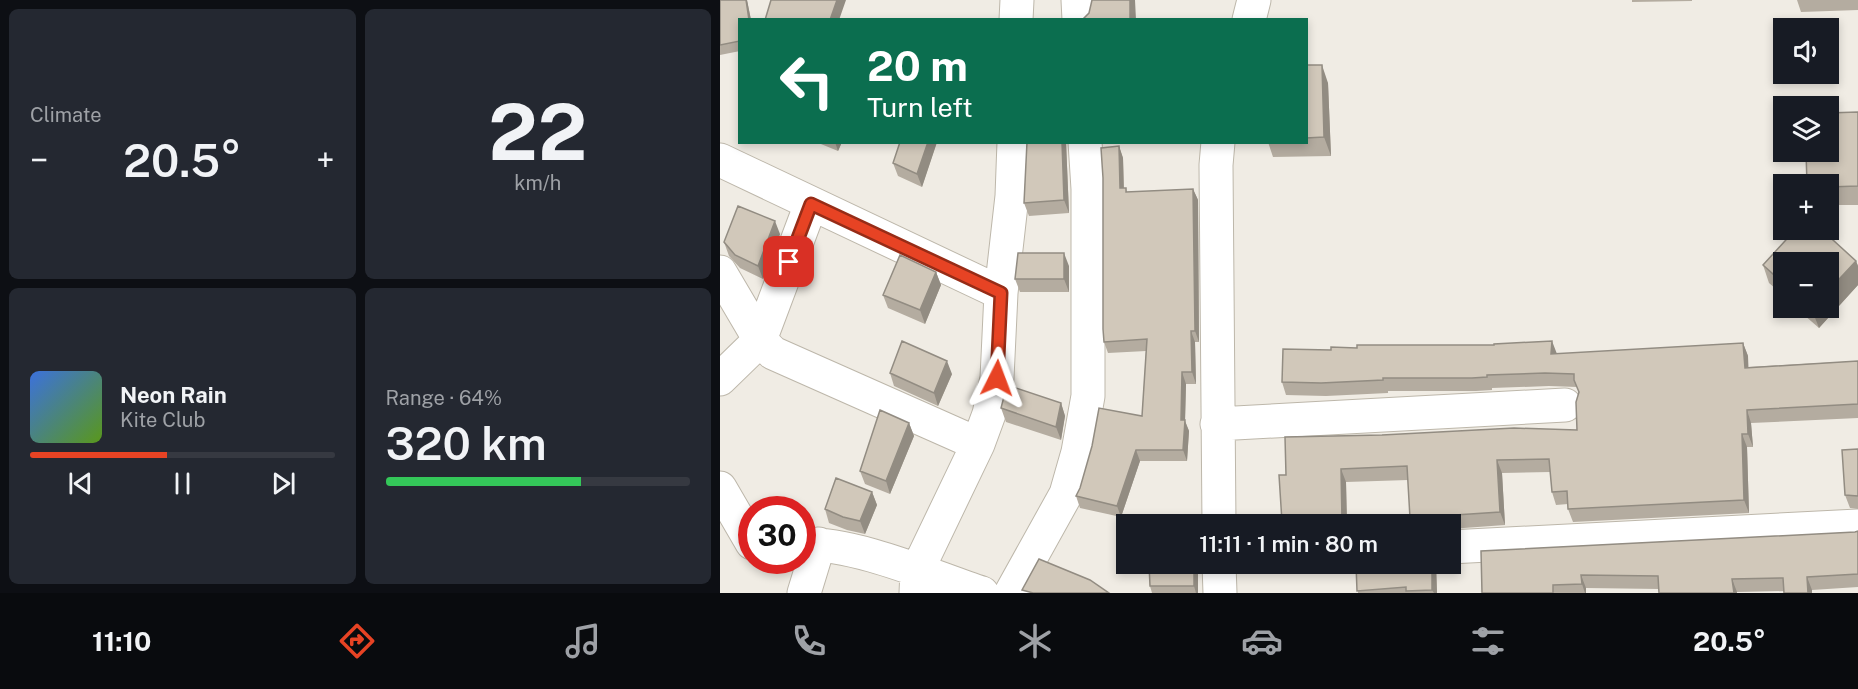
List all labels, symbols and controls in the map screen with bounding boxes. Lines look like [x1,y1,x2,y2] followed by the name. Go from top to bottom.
[1773,18,1839,318] map controls
[1773,18,1839,84] button: sound
[867,41,968,90] text: 20 m
[768,42,846,120] icon: left
[488,86,587,178] text: 22
[867,91,973,123] text: Turn left
[1773,96,1839,162] button: layers
[30,103,102,127] text: Climate
[123,134,241,187] text: 20.5°
[30,141,48,179] text: −
[316,141,334,179] text: +
[514,171,561,195] text: km/h
[1773,174,1839,240] button: +
[763,236,814,287] pin
[772,245,805,278] icon: arrive
[1773,252,1839,318] button: −
[965,346,1029,410] position arrow
[120,382,227,408] text: Neon Rain
[386,386,502,410] text: Range · 64%
[120,408,205,432] text: Kite Club
[386,417,547,470] text: 320 km
[64,467,97,500] icon: previous
[166,467,199,500] icon: pause
[267,467,300,500] icon: next
[738,496,816,574] speed limit sign: 30
[1199,531,1378,557] text: 11:11 · 1 min · 80 m
[336,620,378,662] icon: directions
[562,620,604,662] icon: music
[788,620,830,662] icon: phone
[1014,620,1056,662] icon: climate
[1241,620,1283,662] icon: car
[1467,620,1509,662] icon: filters
[92,625,151,657] text: 11:10
[1693,625,1766,657] text: 20.5°

